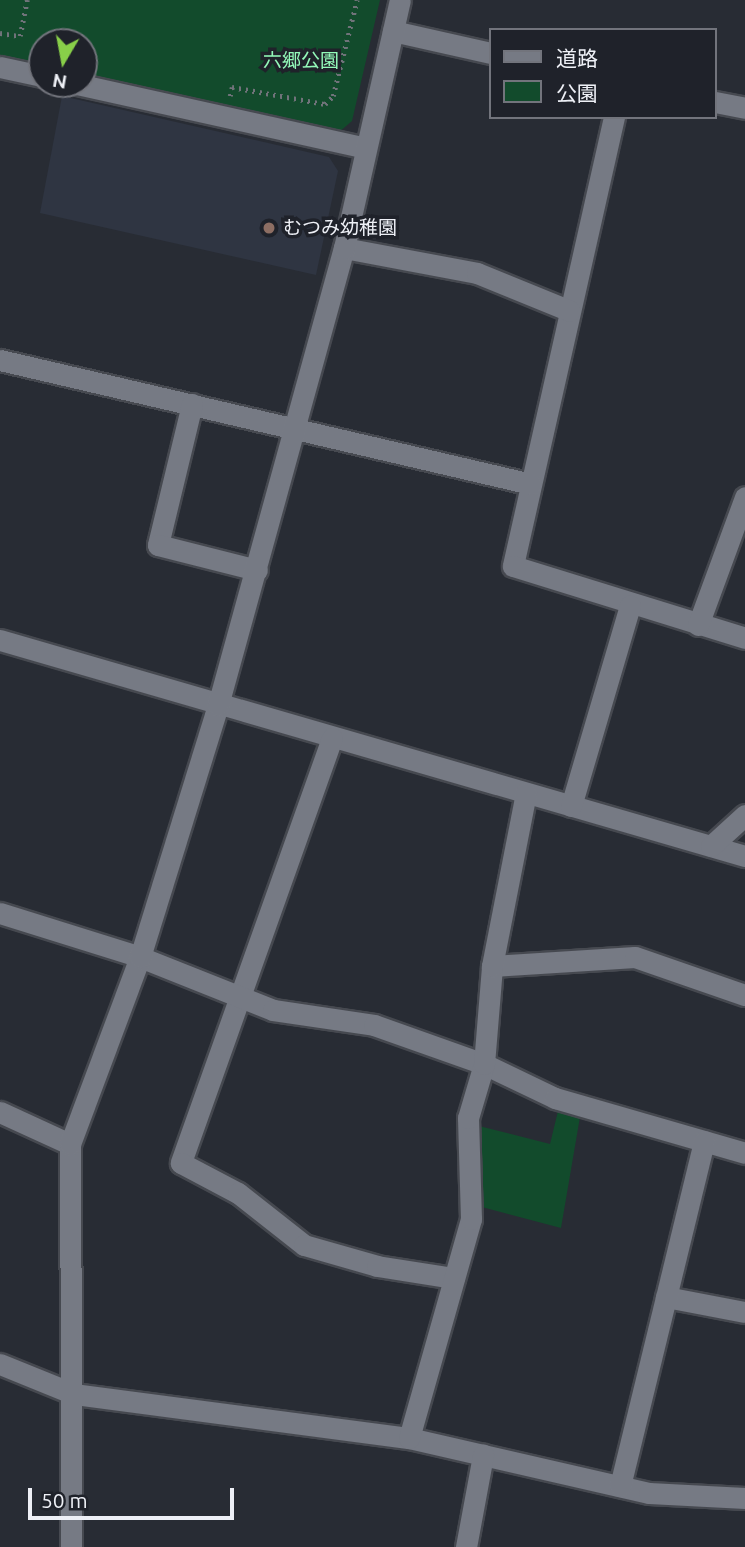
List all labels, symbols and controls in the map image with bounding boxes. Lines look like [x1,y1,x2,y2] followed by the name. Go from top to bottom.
[28,28,98,98] north arrow
[490,28,717,119] legend
[556,46,598,70] text: 道路
[263,50,339,72] park label: 六郷公園
[51,70,69,94] text: N
[556,81,598,105] text: 公園
[283,217,397,239] place label: むつみ幼稚園
[261,220,277,236] marker: むつみ幼稚園
[32,1474,238,1518] scale bar
[41,1488,88,1512] text: 50 m

